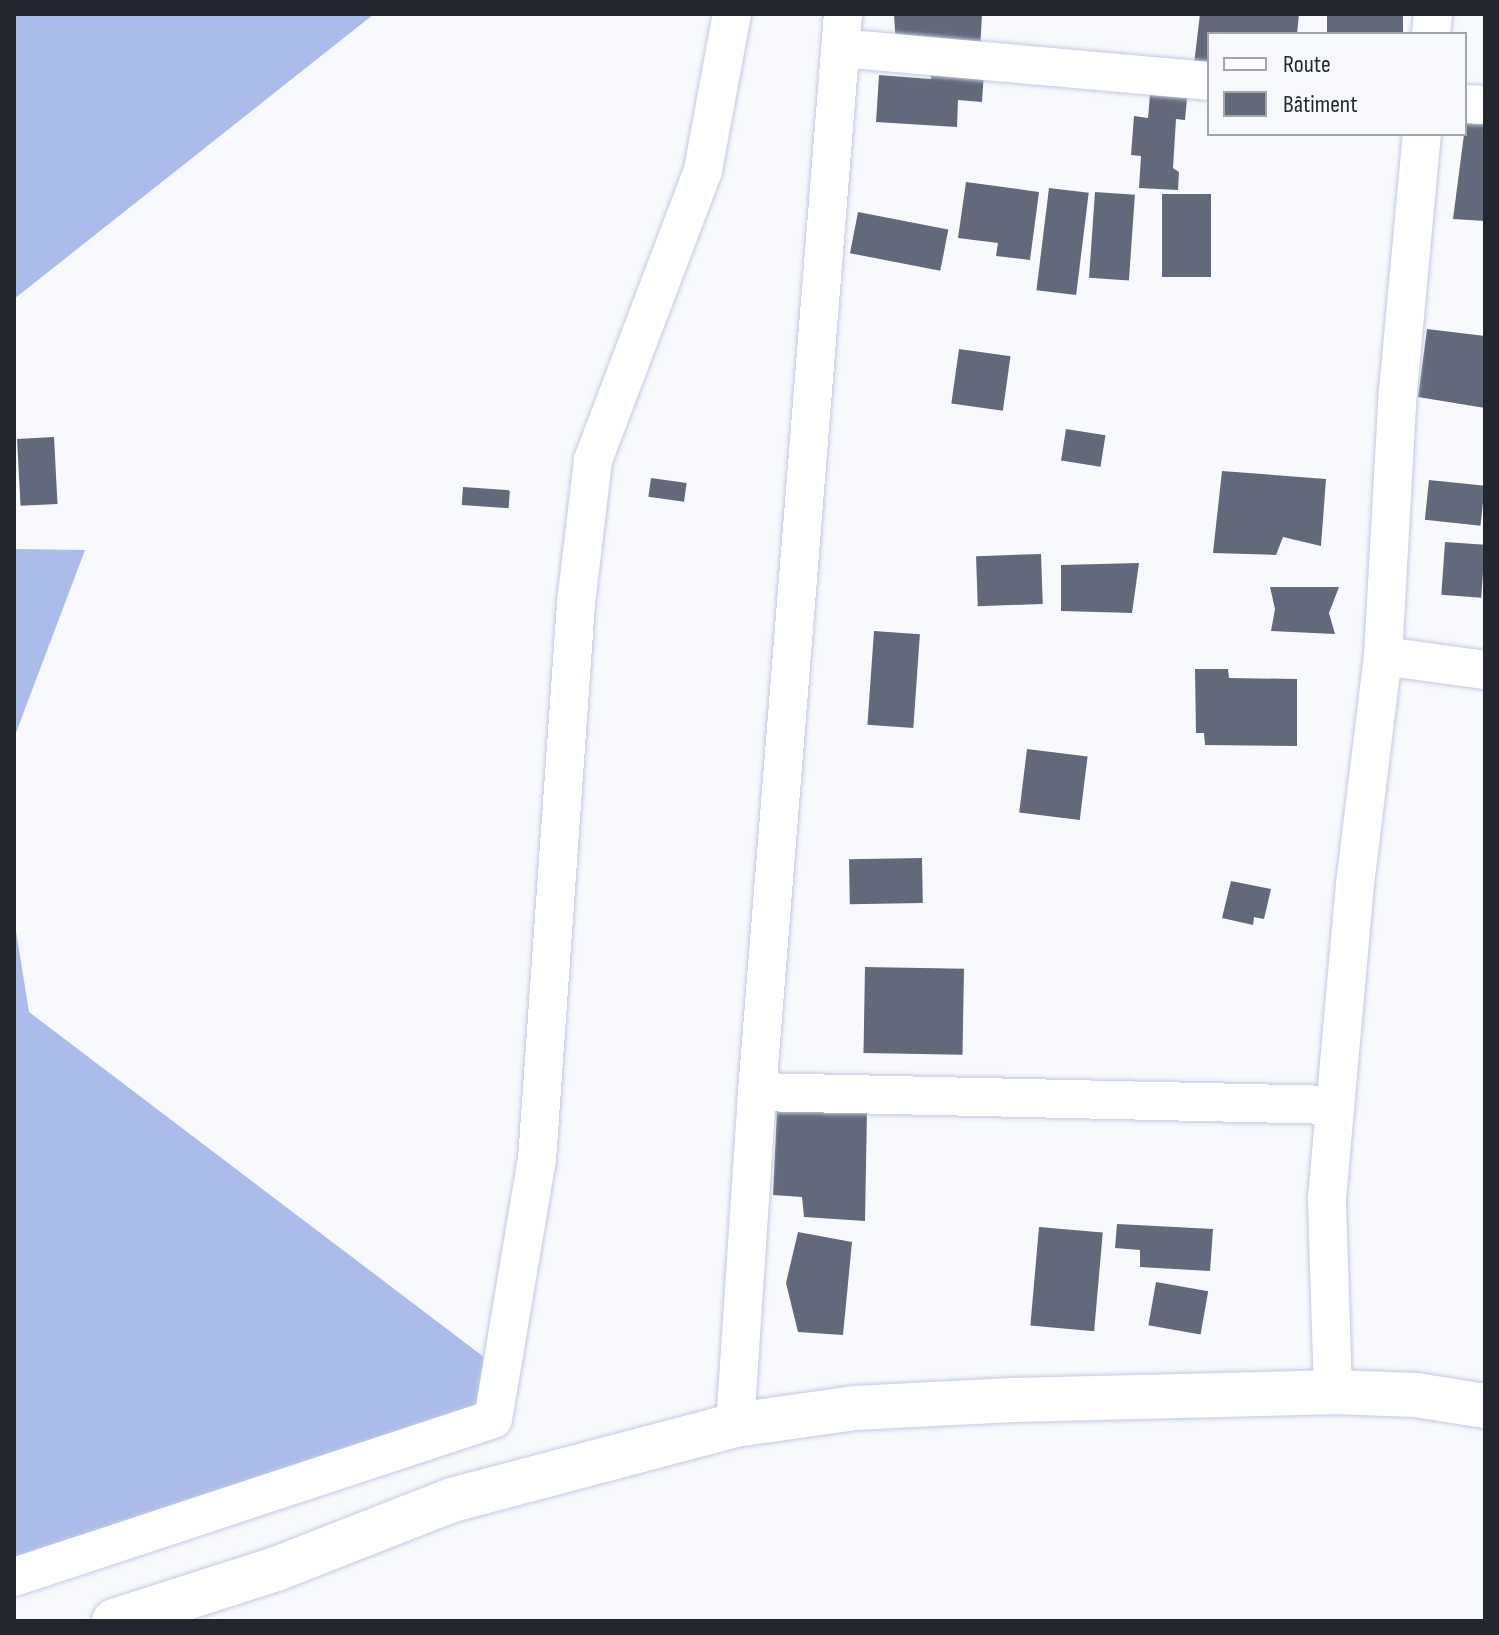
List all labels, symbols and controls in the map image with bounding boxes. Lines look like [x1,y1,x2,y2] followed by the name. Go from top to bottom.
[1207,32,1467,136] legend
[1283,50,1331,79] text: Route
[1283,90,1358,119] text: Bâtiment

